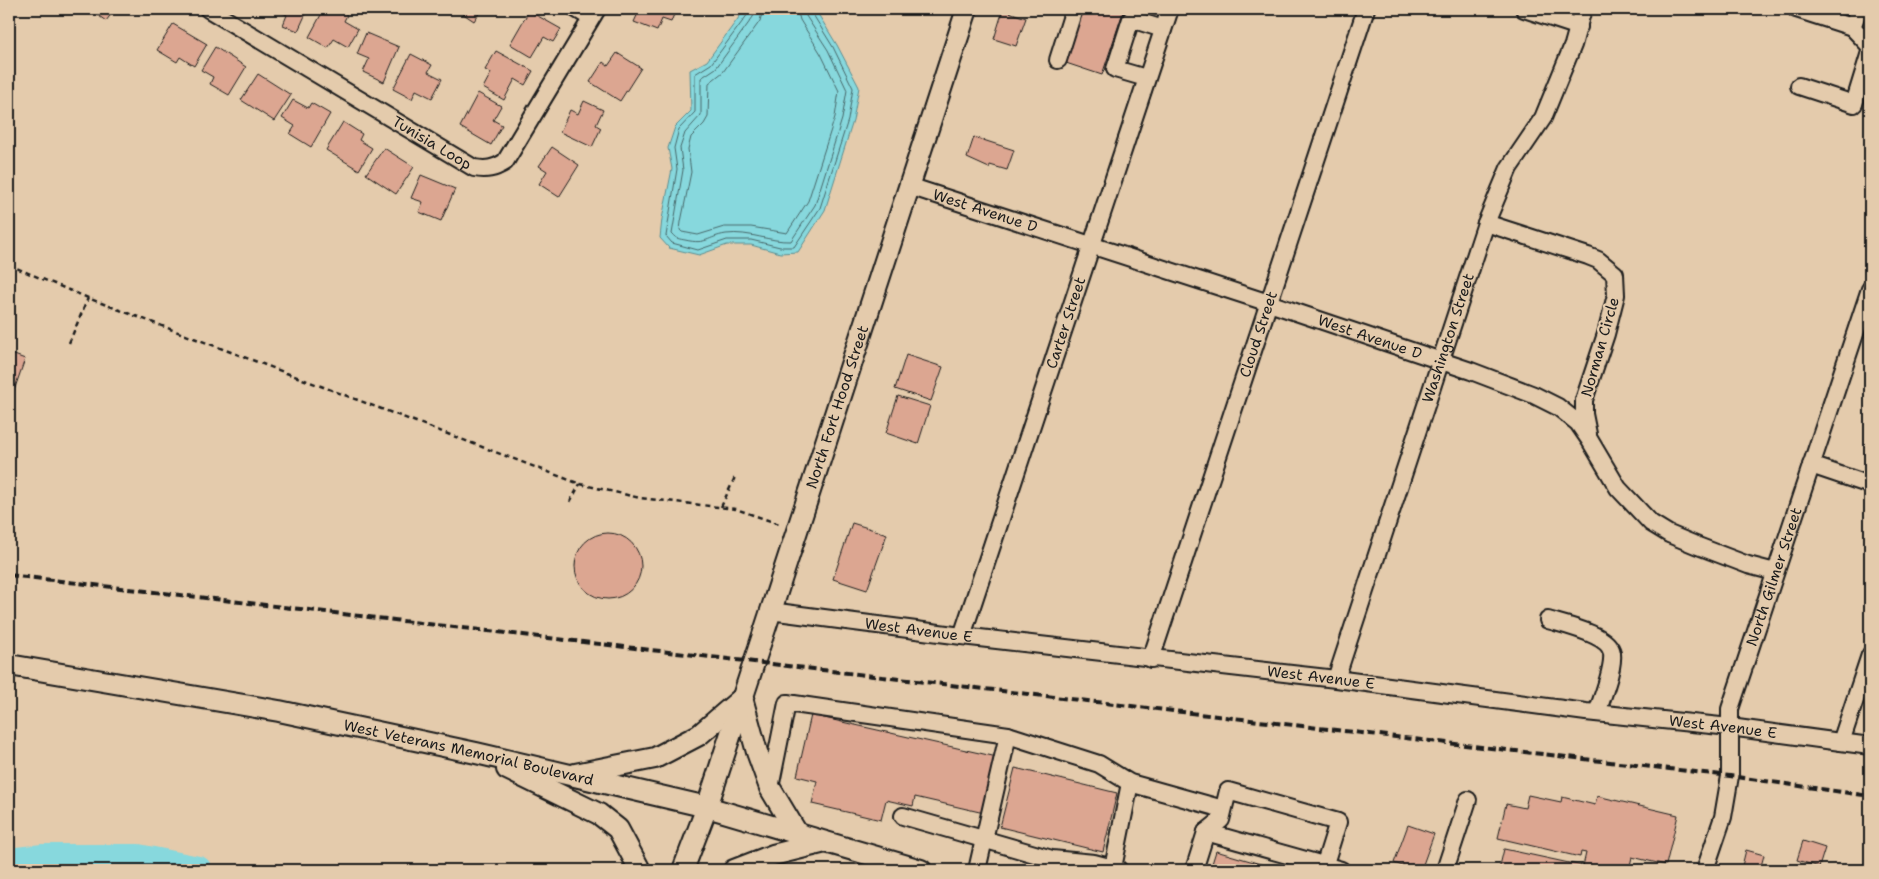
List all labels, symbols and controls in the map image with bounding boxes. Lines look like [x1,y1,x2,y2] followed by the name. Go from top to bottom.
[389,111,475,174] street label: Tunisia Loop
[930,184,1040,237] street label: West Avenue D
[1418,271,1479,405] street label: Washington Street
[1041,274,1090,371] street label: Carter Street
[1235,288,1282,380] street label: Cloud Street
[1576,295,1624,399] street label: Norman Circle
[1315,310,1425,364] street label: West Avenue D
[801,323,873,491] street label: North Fort Hood Street
[1742,505,1807,649] street label: North Gilmer Street
[864,613,974,647] street label: West Avenue E
[1266,661,1376,694] street label: West Avenue E
[1668,711,1778,743] street label: West Avenue E
[342,715,596,790] street label: West Veterans Memorial Boulevard

